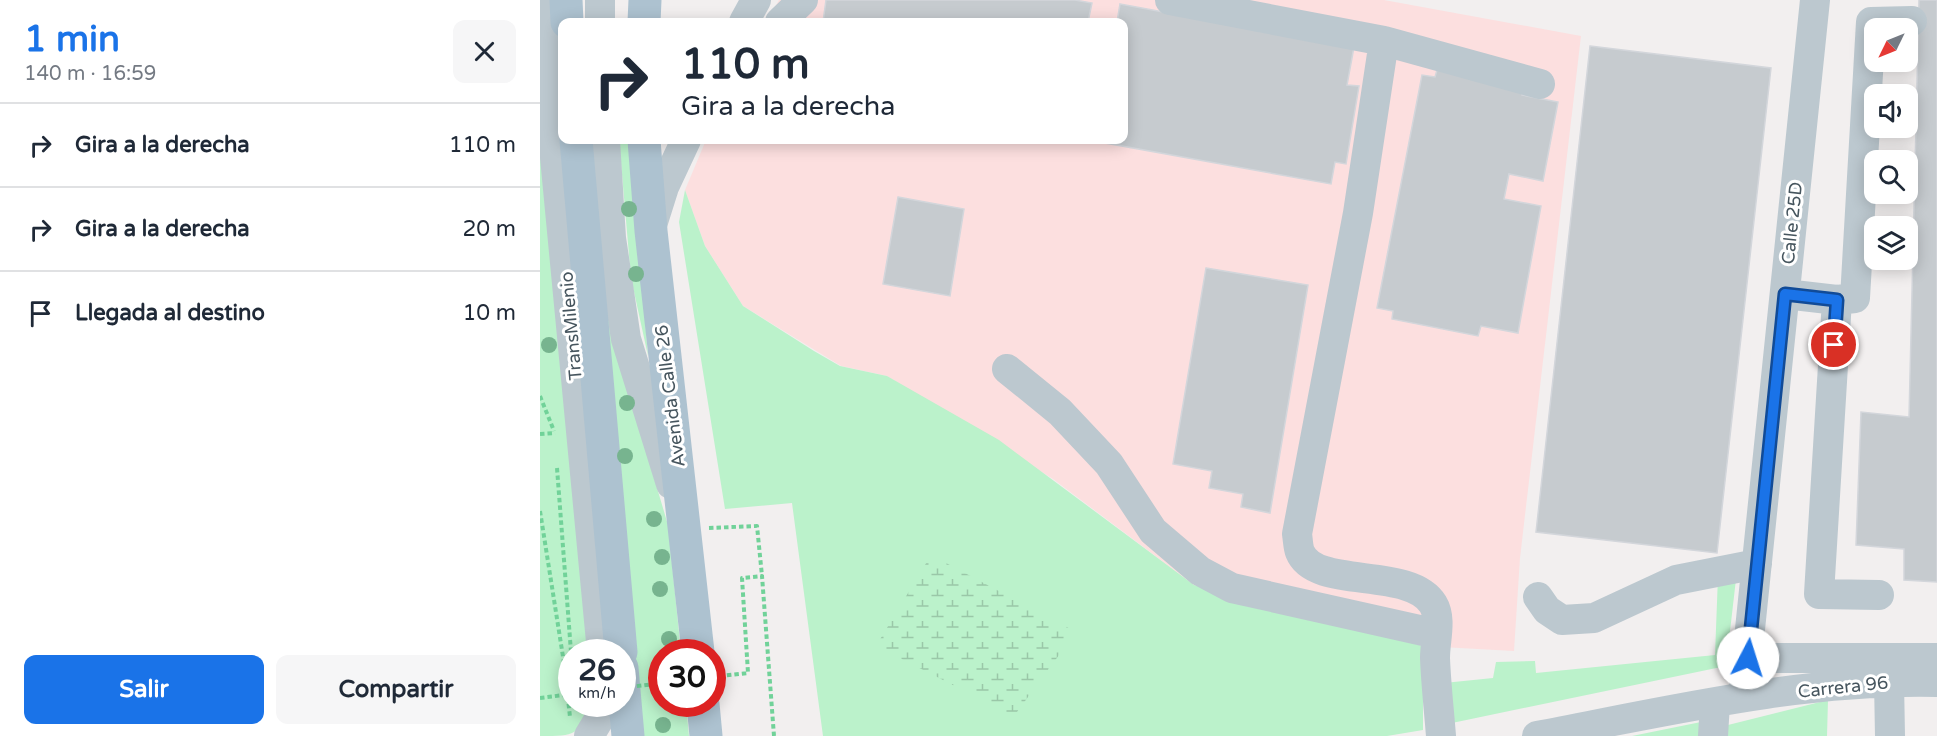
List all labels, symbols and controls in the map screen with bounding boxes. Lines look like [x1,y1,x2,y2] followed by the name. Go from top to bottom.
[24,18,120,61] text: 1 min
[1864,18,1918,72] north arrow
[1864,18,1918,270] map controls
[453,20,516,83] button: close
[681,39,810,90] text: 110 m
[582,42,660,120] icon: right
[24,62,156,86] text: 140 m · 16:59
[1864,84,1918,138] button: sound
[681,90,895,123] text: Gira a la derecha
[24,129,57,162] icon: right
[75,132,250,158] text: Gira a la derecha
[449,132,516,158] text: 110 m
[1864,150,1918,204] button: search
[1777,181,1807,265] street label: Calle 25D
[24,213,57,246] icon: right
[75,216,250,242] text: Gira a la derecha
[462,216,516,242] text: 20 m
[1864,216,1918,270] button: layers
[555,271,587,381] street label: TransMilenio
[24,297,57,330] icon: arrive
[75,300,265,326] text: Llegada al destino
[462,300,516,326] text: 10 m
[1808,319,1859,370] pin
[650,324,690,468] street label: Avenida Calle 26
[1817,328,1850,361] icon: arrive
[1716,626,1780,690] position arrow
[648,639,726,717] speed limit sign: 30
[578,652,616,689] text: 26
[24,655,264,724] button: Salir
[276,655,516,724] button: Compartir
[1797,671,1889,703] street label: Carrera 96
[578,684,616,702] text: km/h

